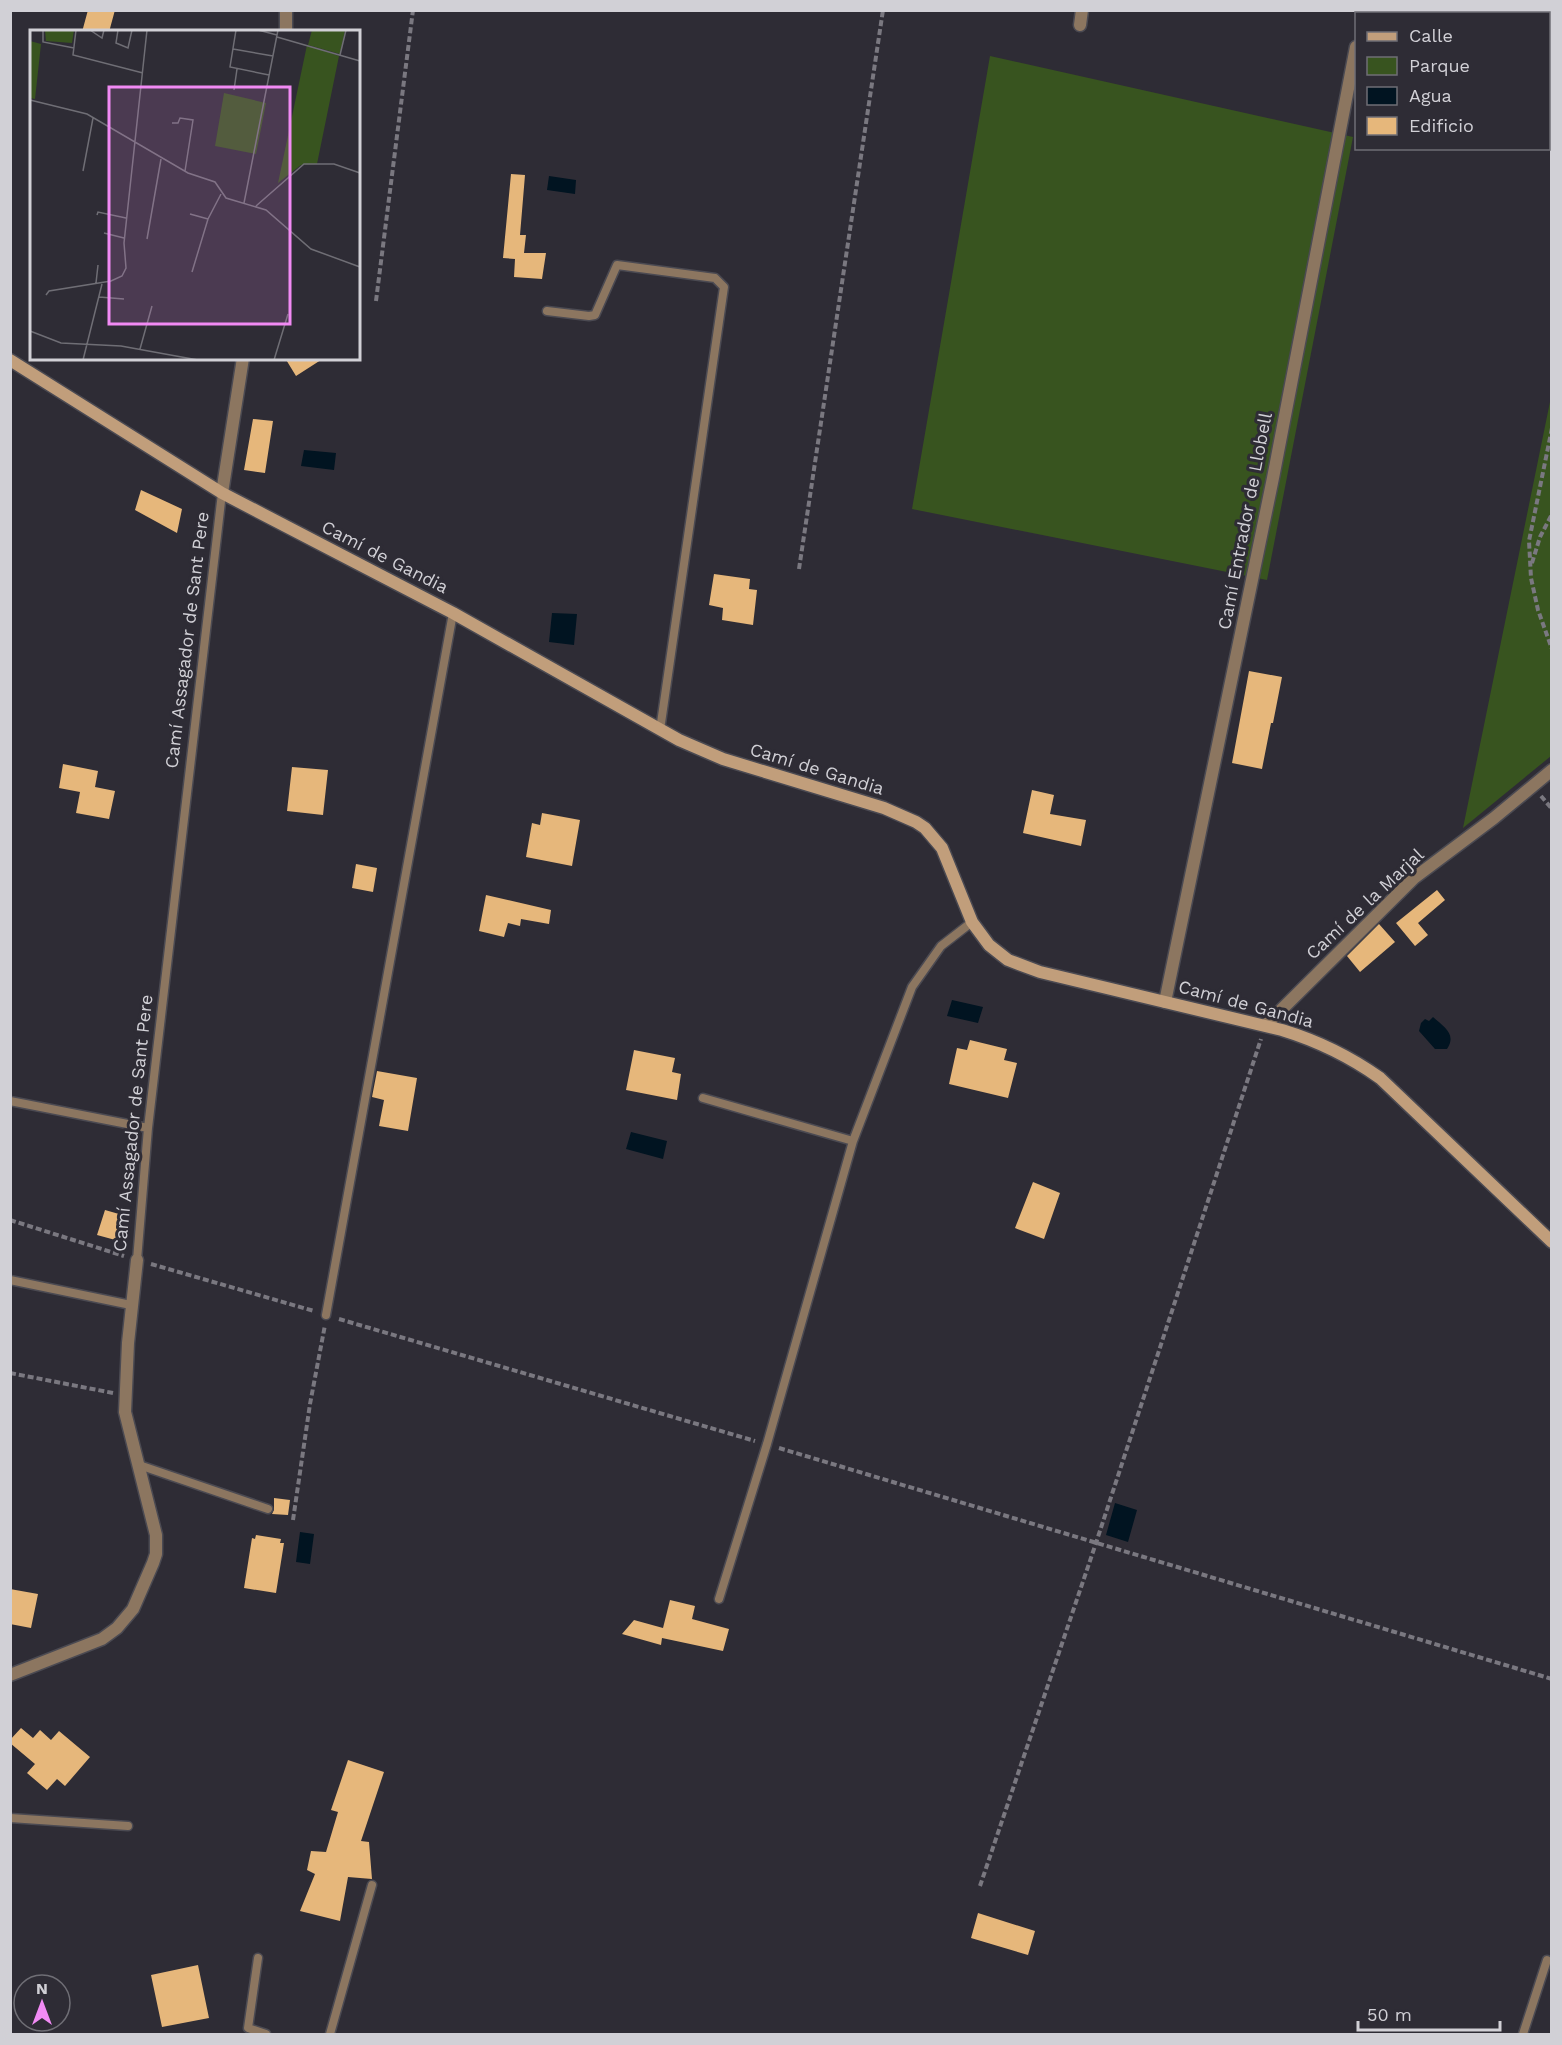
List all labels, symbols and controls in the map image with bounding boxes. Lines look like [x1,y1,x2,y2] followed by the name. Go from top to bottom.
[1355,12,1550,150] legend
[1409,25,1453,46] text: Calle
[30,30,360,360] inset map
[1409,55,1470,76] text: Parque
[1409,85,1452,106] text: Agua
[1409,115,1474,136] text: Edificio
[1213,410,1276,631] street label: Camí Entrador de Llobell
[160,510,213,769] street label: Camí Assagador de Sant Pere
[319,516,452,597] street label: Camí de Gandia
[748,738,887,799] street label: Camí de Gandia
[1301,843,1428,964] street label: Camí de la Marjal
[1176,975,1316,1032] street label: Camí de Gandia
[109,993,156,1253] street label: Camí Assagador de Sant Pere
[12,1973,72,2033] north arrow
[36,1979,48,1998] text: N
[1358,1994,1500,2032] scale bar
[1367,2004,1412,2025] text: 50 m

